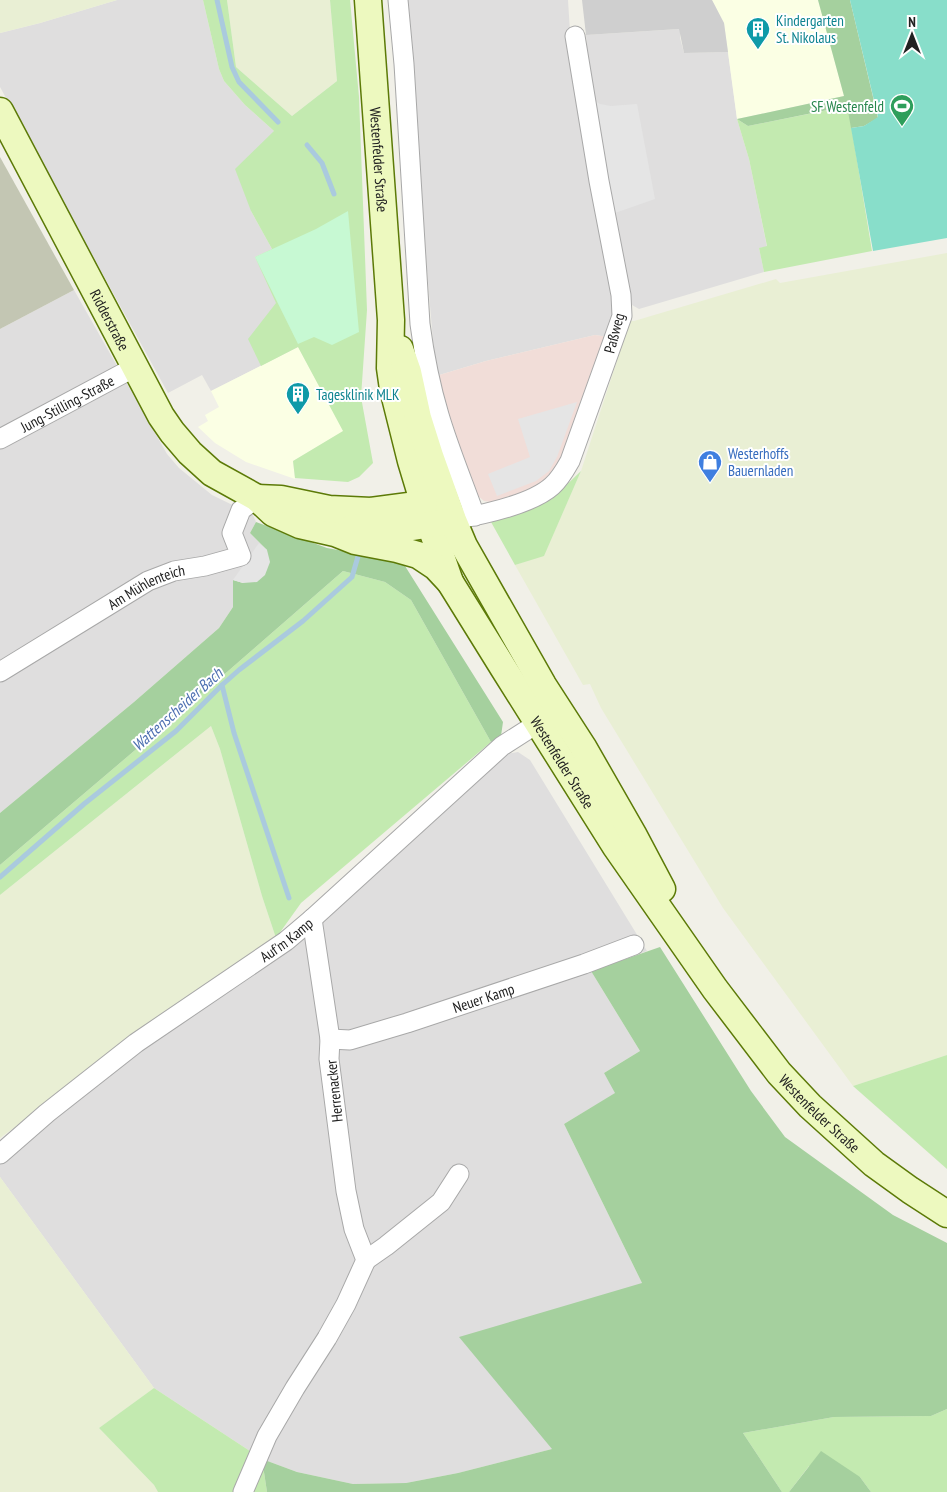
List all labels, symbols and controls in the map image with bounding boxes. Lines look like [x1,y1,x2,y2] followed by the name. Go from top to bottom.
[887,10,937,60] north arrow
[776,11,844,47] place label: Kindergarten St. Nikolaus
[908,13,916,31] text: N
[745,16,771,50] building icon: Kindergarten St. Nikolaus
[889,93,915,127] sports icon: SF Westenfeld
[811,97,884,116] place label: SF Westenfeld
[366,106,393,213] street label: Westenfelder Straße
[86,286,134,354] street label: Ridderstraße
[600,311,628,355] street label: Paßweg
[16,371,117,436] street label: Jung-Stilling-Straße
[285,381,311,415] building icon: Tagesklinik MLK
[316,385,400,404] place label: Tagesklinik MLK
[728,444,793,480] place label: Westerhoffs Bauernladen
[697,449,723,483] shop icon: Westerhoffs Bauernladen
[104,560,186,613] street label: Am Mühlenteich
[128,662,227,755] water label: Wattenscheider Bach
[527,713,599,812] street label: Westenfelder Straße
[256,913,317,966] street label: Auf'm Kamp
[450,978,517,1017] street label: Neuer Kamp
[321,1058,347,1123] street label: Herrenacker
[775,1070,864,1156] street label: Westenfelder Straße

